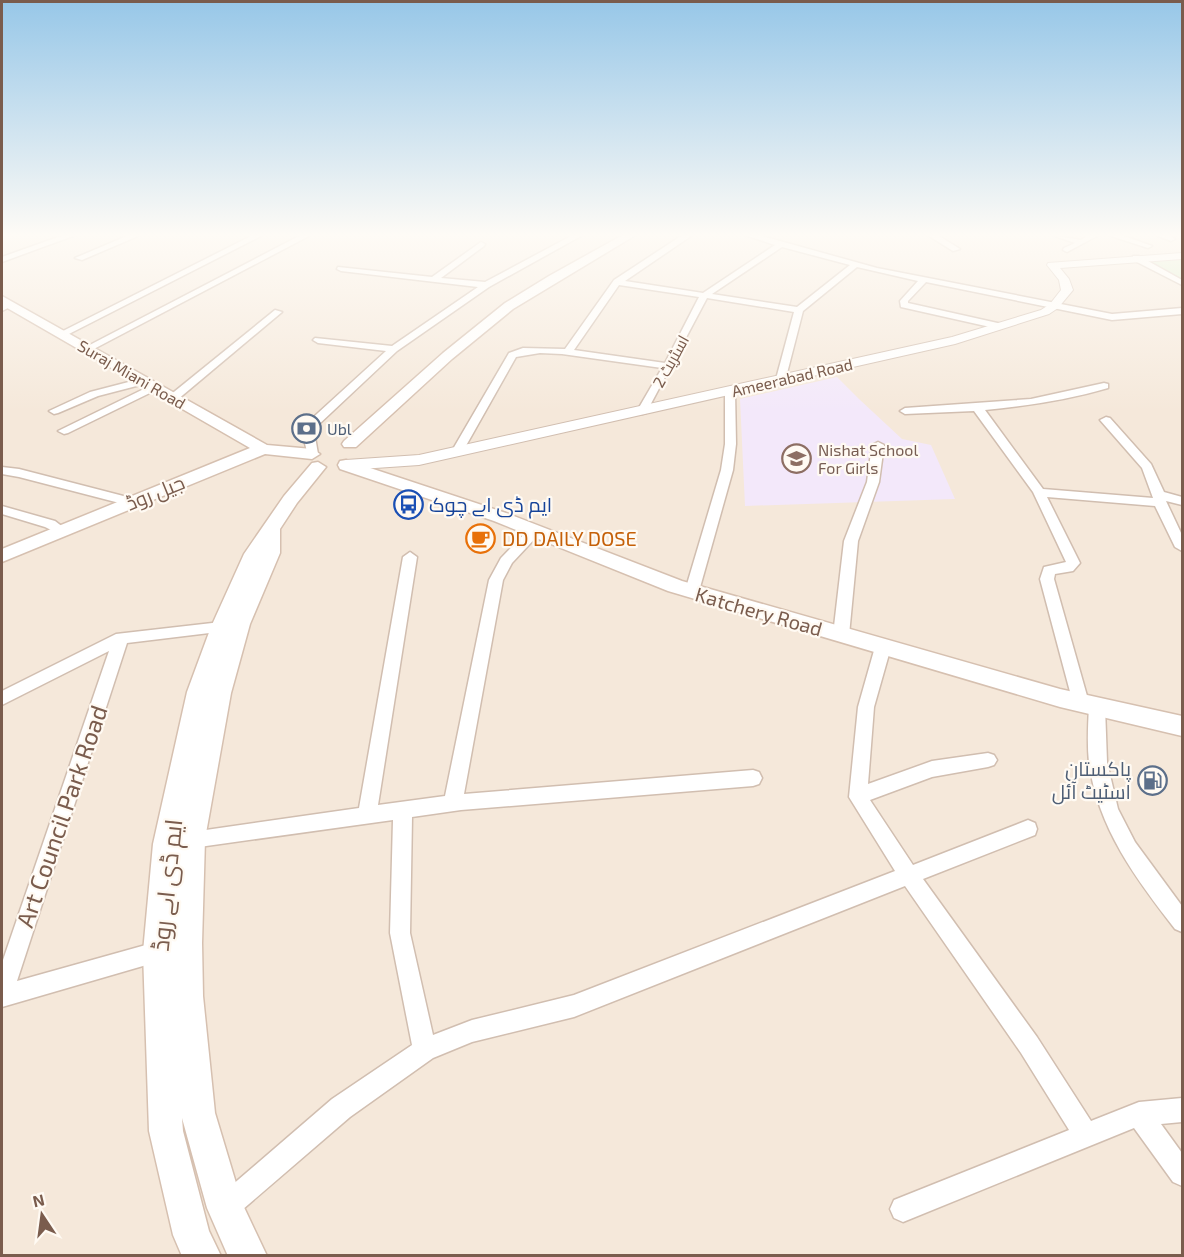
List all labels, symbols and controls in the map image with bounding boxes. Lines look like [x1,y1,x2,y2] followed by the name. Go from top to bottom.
[648,331,693,391] street label: اسٹریٹ 2
[74,335,189,413] street label: Suraj Miani Road
[730,354,854,400] street label: Ameerabad Road
[290,412,322,444] bank icon: Ubl
[327,419,352,438] place label: Ubl
[818,440,918,477] place label: Nishat School For Girls
[781,442,813,474] school or university icon: Nishat School For Girls
[122,469,189,516] street label: جیل روڈ
[392,488,424,520] bus stop icon: ایم ڈی اے چوک
[429,492,552,519] place label: ایم ڈی اے چوک
[465,522,497,554] cafe icon: DD DAILY DOSE
[502,526,637,550] place label: DD DAILY DOSE
[693,581,825,641] street label: Katchery Road
[9,701,113,931] street label: Art Council Park Road
[1052,756,1132,805] place label: پاکستان اسٹیٹ آئل
[1136,764,1168,796] fuel station icon: پاکستان اسٹیٹ آئل
[145,817,190,953] street label: ایم ڈی اے روڈ
[12,1185,72,1245] north arrow
[31,1189,46,1210] text: N

